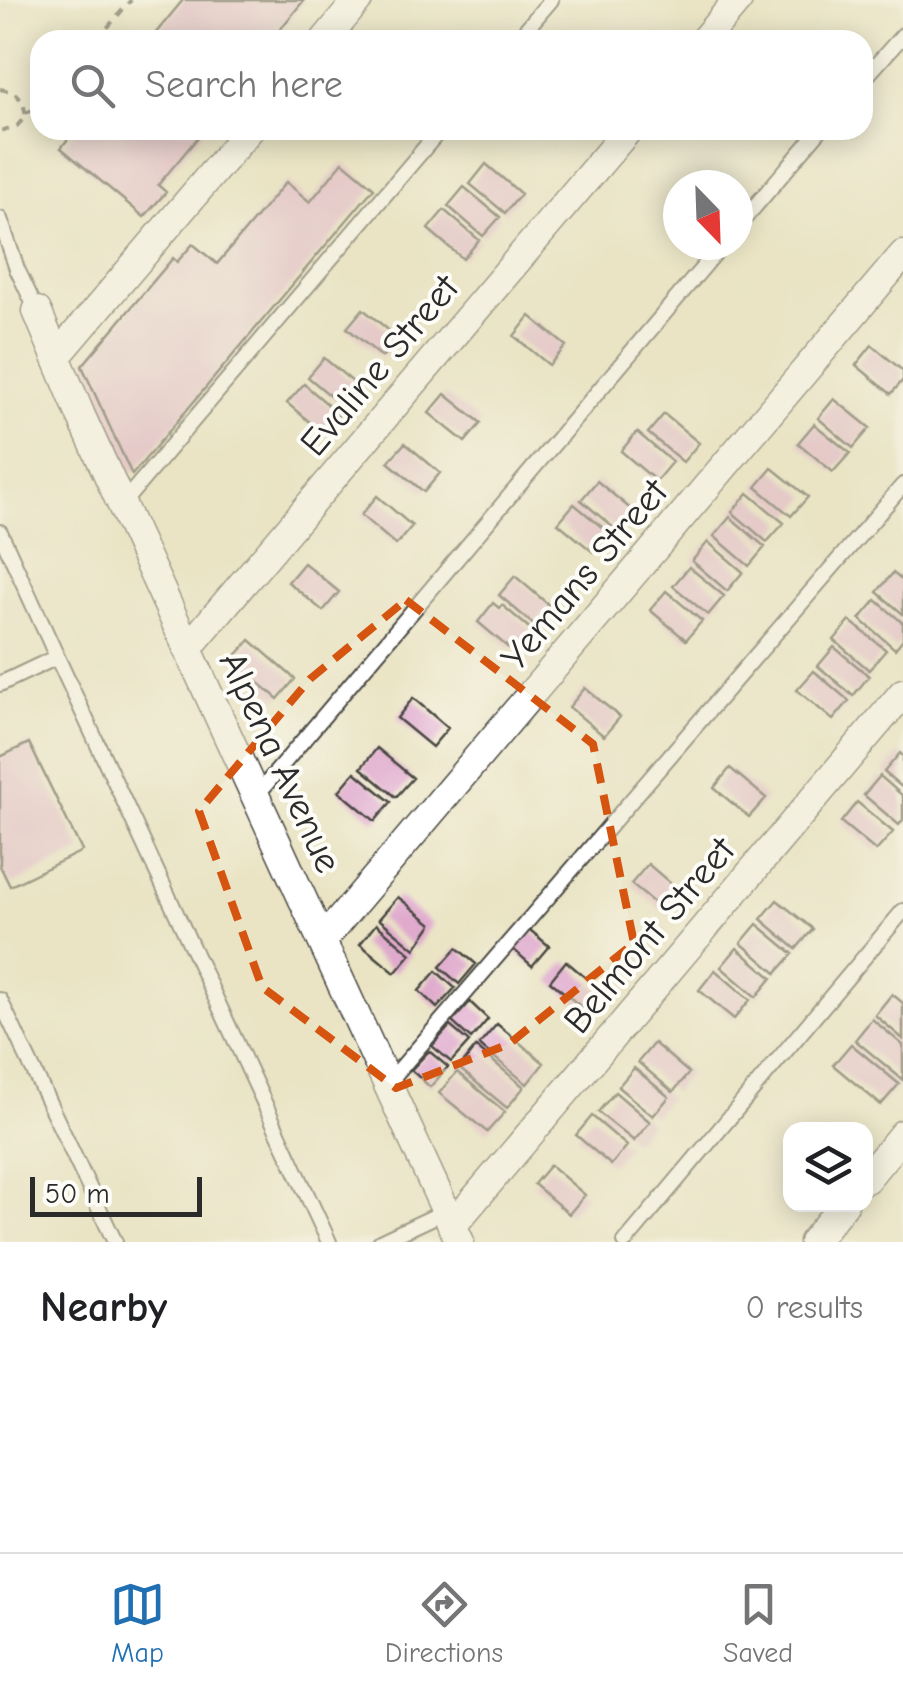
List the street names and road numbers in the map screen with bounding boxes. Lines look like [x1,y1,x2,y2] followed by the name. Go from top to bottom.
[291,265,469,465] street label: Evaline Street
[492,470,678,679] street label: Yemans Street
[210,645,350,880] street label: Alpena Avenue
[555,828,745,1043] street label: Belmont Street

